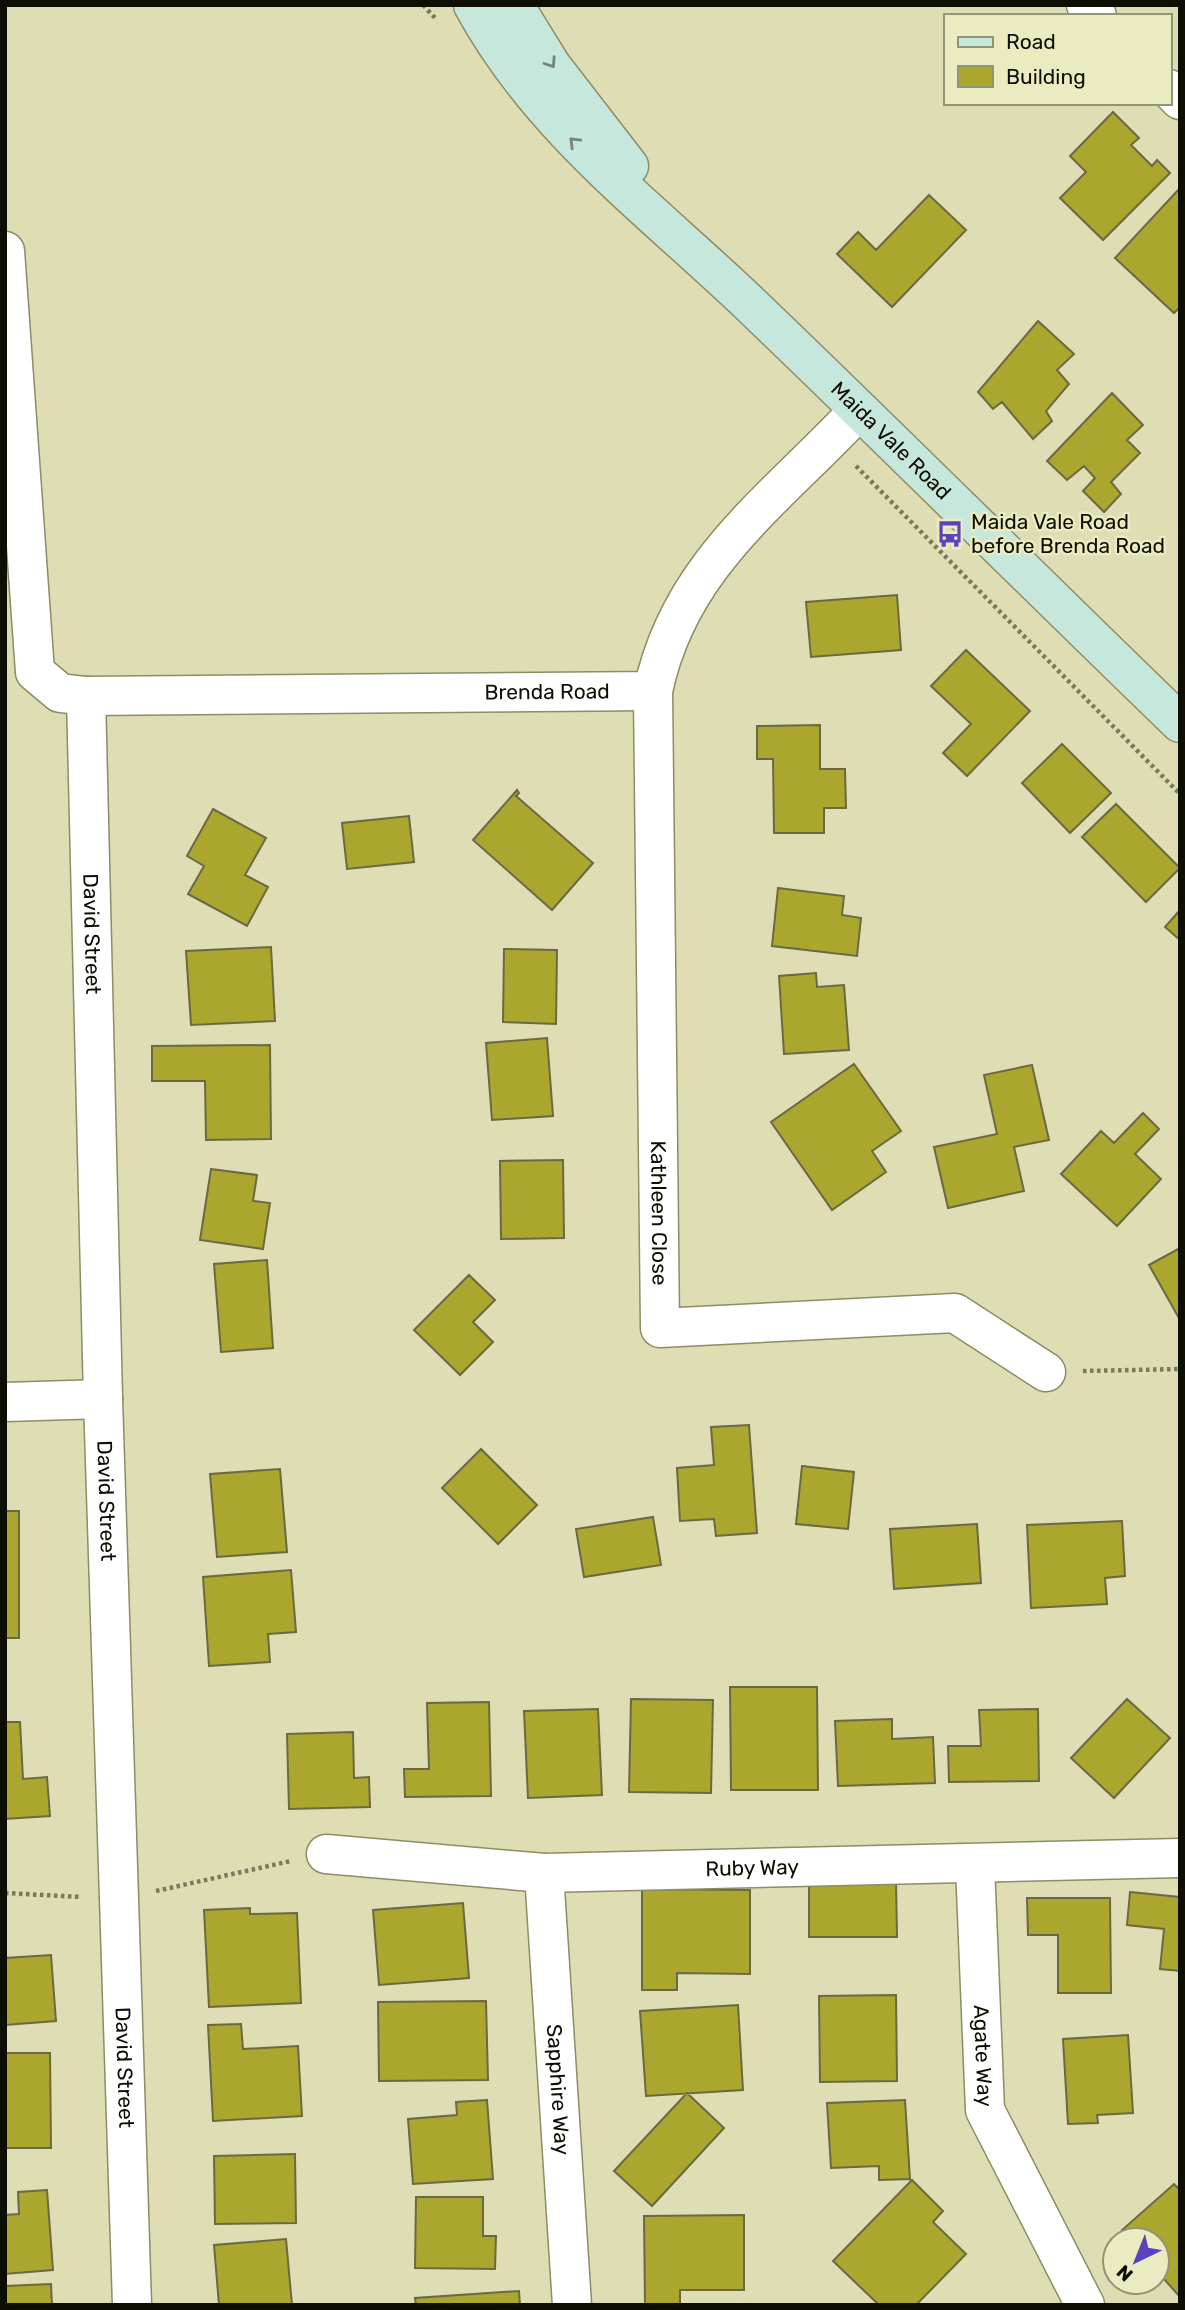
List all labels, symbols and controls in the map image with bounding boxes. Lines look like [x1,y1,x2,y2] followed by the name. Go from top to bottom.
[944,14,1171,105] legend
[1006,29,1056,54] text: Road
[542,55,555,68] one-way arrow
[1006,64,1086,89] text: Building
[570,137,583,150] one-way arrow
[826,376,957,505] street label: Maida Vale Road
[971,509,1165,558] place label: Maida Vale Road before Brenda Road
[935,519,965,549] bus stop icon: Maida Vale Road before Brenda Road
[484,678,610,704] street label: Brenda Road
[78,873,106,995] street label: David Street
[646,1140,673,1286] street label: Kathleen Close
[92,1440,121,1562] street label: David Street
[705,1854,800,1881] street label: Ruby Way
[969,2004,998,2108] street label: Agate Way
[110,2007,139,2128] street label: David Street
[542,2023,575,2156] street label: Sapphire Way
[1101,2226,1171,2296] north arrow
[1112,2260,1138,2286] text: N

